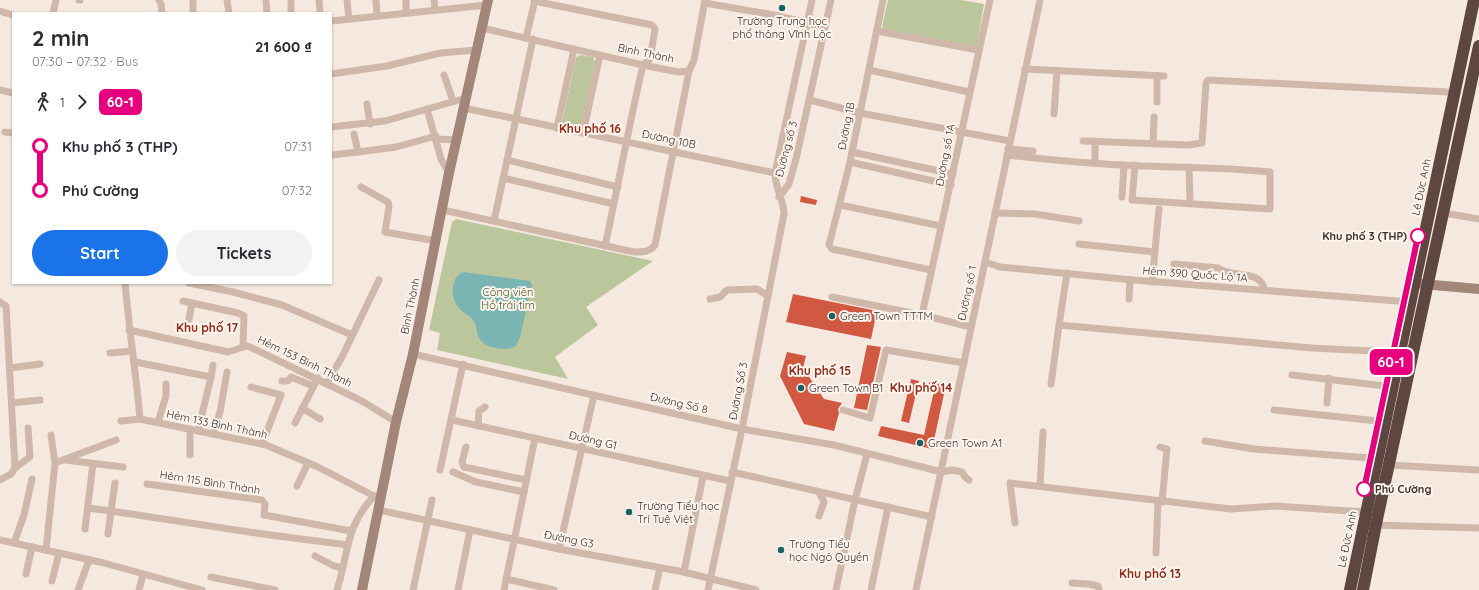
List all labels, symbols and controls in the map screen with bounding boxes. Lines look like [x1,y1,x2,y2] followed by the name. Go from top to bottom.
[777,3,787,13] marker: Trường Trung học phổ thông Vĩnh Lộc
[733,14,832,41] place label: Trường Trung học phổ thông Vĩnh Lộc
[32,24,89,52] text: 2 min
[255,37,312,56] text: 21 600 ₫
[617,40,675,66] street label: Bình Thành
[32,53,138,69] text: 07:30 – 07:32 · Bus
[32,91,54,113] icon: walk
[71,91,93,113] icon: forward
[107,93,134,111] text: 60-1
[60,94,65,110] text: 1
[835,101,857,151] street label: Đường 1B
[772,119,800,179] street label: Đường số 3
[559,121,621,136] district label: Khu phố 16
[932,123,958,187] street label: Đường số 1A
[641,126,697,152] street label: Đường 10B
[62,137,178,156] text: Khu phố 3 (THP)
[284,138,312,154] text: 07:31
[1408,157,1434,217] street label: Lê Đức Anh
[62,181,139,200] text: Phú Cường
[282,182,312,198] text: 07:32
[1410,228,1426,244] marker: Khu phố 3 (THP)
[1322,229,1407,243] place label: Khu phố 3 (THP)
[32,230,168,276] button: Start
[176,230,312,276] button: Tickets
[1142,263,1248,285] street label: Hẻm 390 Quốc Lộ 1A
[954,264,980,322] street label: Đường số 1
[397,277,423,335] street label: Bình Thành
[481,285,535,312] park label: Công viên Hồ trái tim
[840,309,933,323] place label: Green Town TTTM
[827,311,837,321] marker: Green Town TTTM
[176,320,238,335] district label: Khu phố 17
[256,332,354,390] street label: Hẻm 153 Bình Thành
[1363,349,1419,375] line badge: 60-1
[1378,353,1404,371] text: 60-1
[726,361,751,421] street label: Đường Số 3
[789,363,851,378] district label: Khu phố 15
[890,380,952,395] district label: Khu phố 14
[809,381,883,395] place label: Green Town B1
[796,383,806,393] marker: Green Town B1
[649,390,709,416] street label: Đường Số 8
[165,406,269,442] street label: Hẻm 133 Bình Thành
[568,428,618,452] street label: Đường G1
[928,436,1002,450] place label: Green Town A1
[915,438,925,448] marker: Green Town A1
[159,467,261,497] street label: Hẻm 115 Bình Thành
[1356,481,1372,497] marker: Phú Cường
[1375,482,1431,496] place label: Phú Cường
[637,499,720,526] place label: Trường Tiểu học Trí Tuệ Việt
[624,507,634,517] marker: Trường Tiểu học Trí Tuệ Việt
[1334,509,1360,569] street label: Lê Đức Anh
[543,527,595,551] street label: Đường G3
[789,537,869,564] place label: Trường Tiểu học Ngô Quyền
[776,545,786,555] marker: Trường Tiểu học Ngô Quyền
[1119,566,1181,581] district label: Khu phố 13

